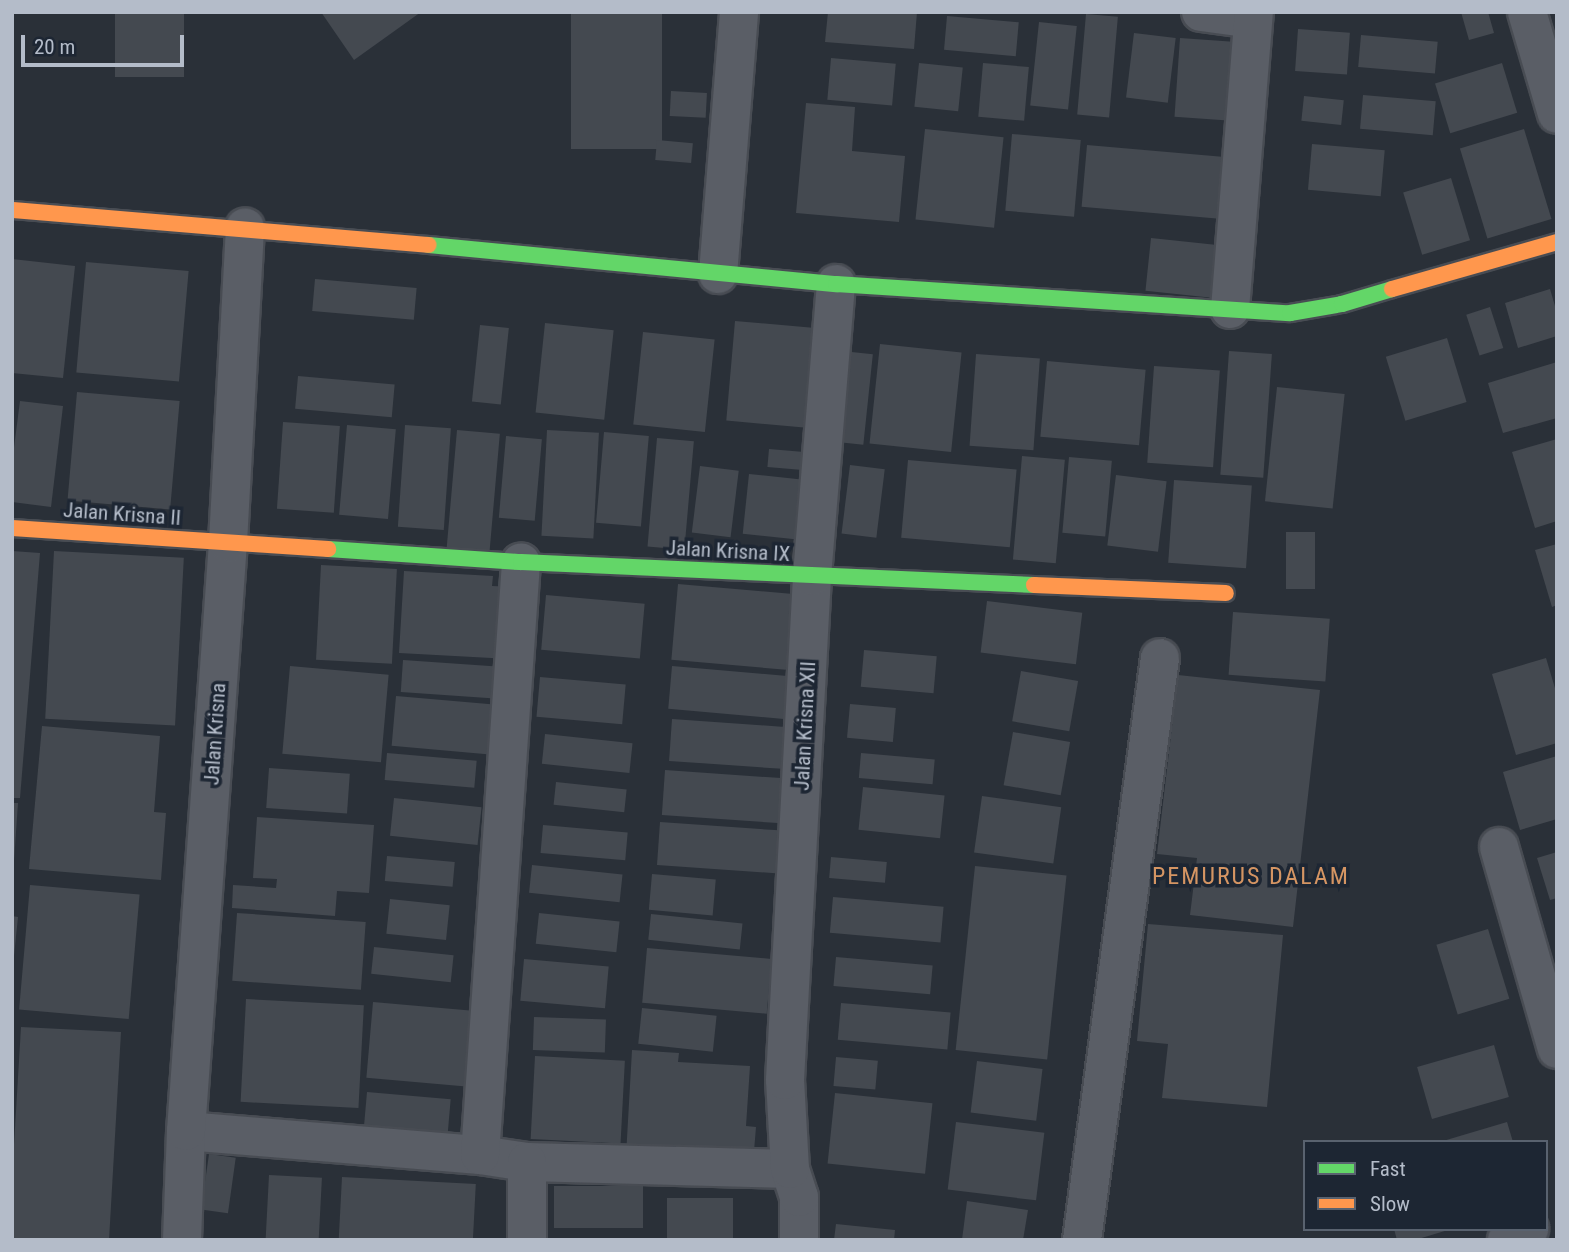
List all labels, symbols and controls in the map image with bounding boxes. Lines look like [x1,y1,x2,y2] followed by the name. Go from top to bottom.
[24,21,187,65] scale bar
[34,35,75,59] text: 20 m
[62,497,182,531] street label: Jalan Krisna II
[665,535,791,567] street label: Jalan Krisna IX
[789,661,821,791] street label: Jalan Krisna XII
[199,682,231,786] street label: Jalan Krisna
[1154,863,1348,891] district label: PEMURUS DALAM
[1303,1140,1548,1231] legend
[1370,1157,1406,1181] text: Fast
[1370,1192,1410,1216] text: Slow

